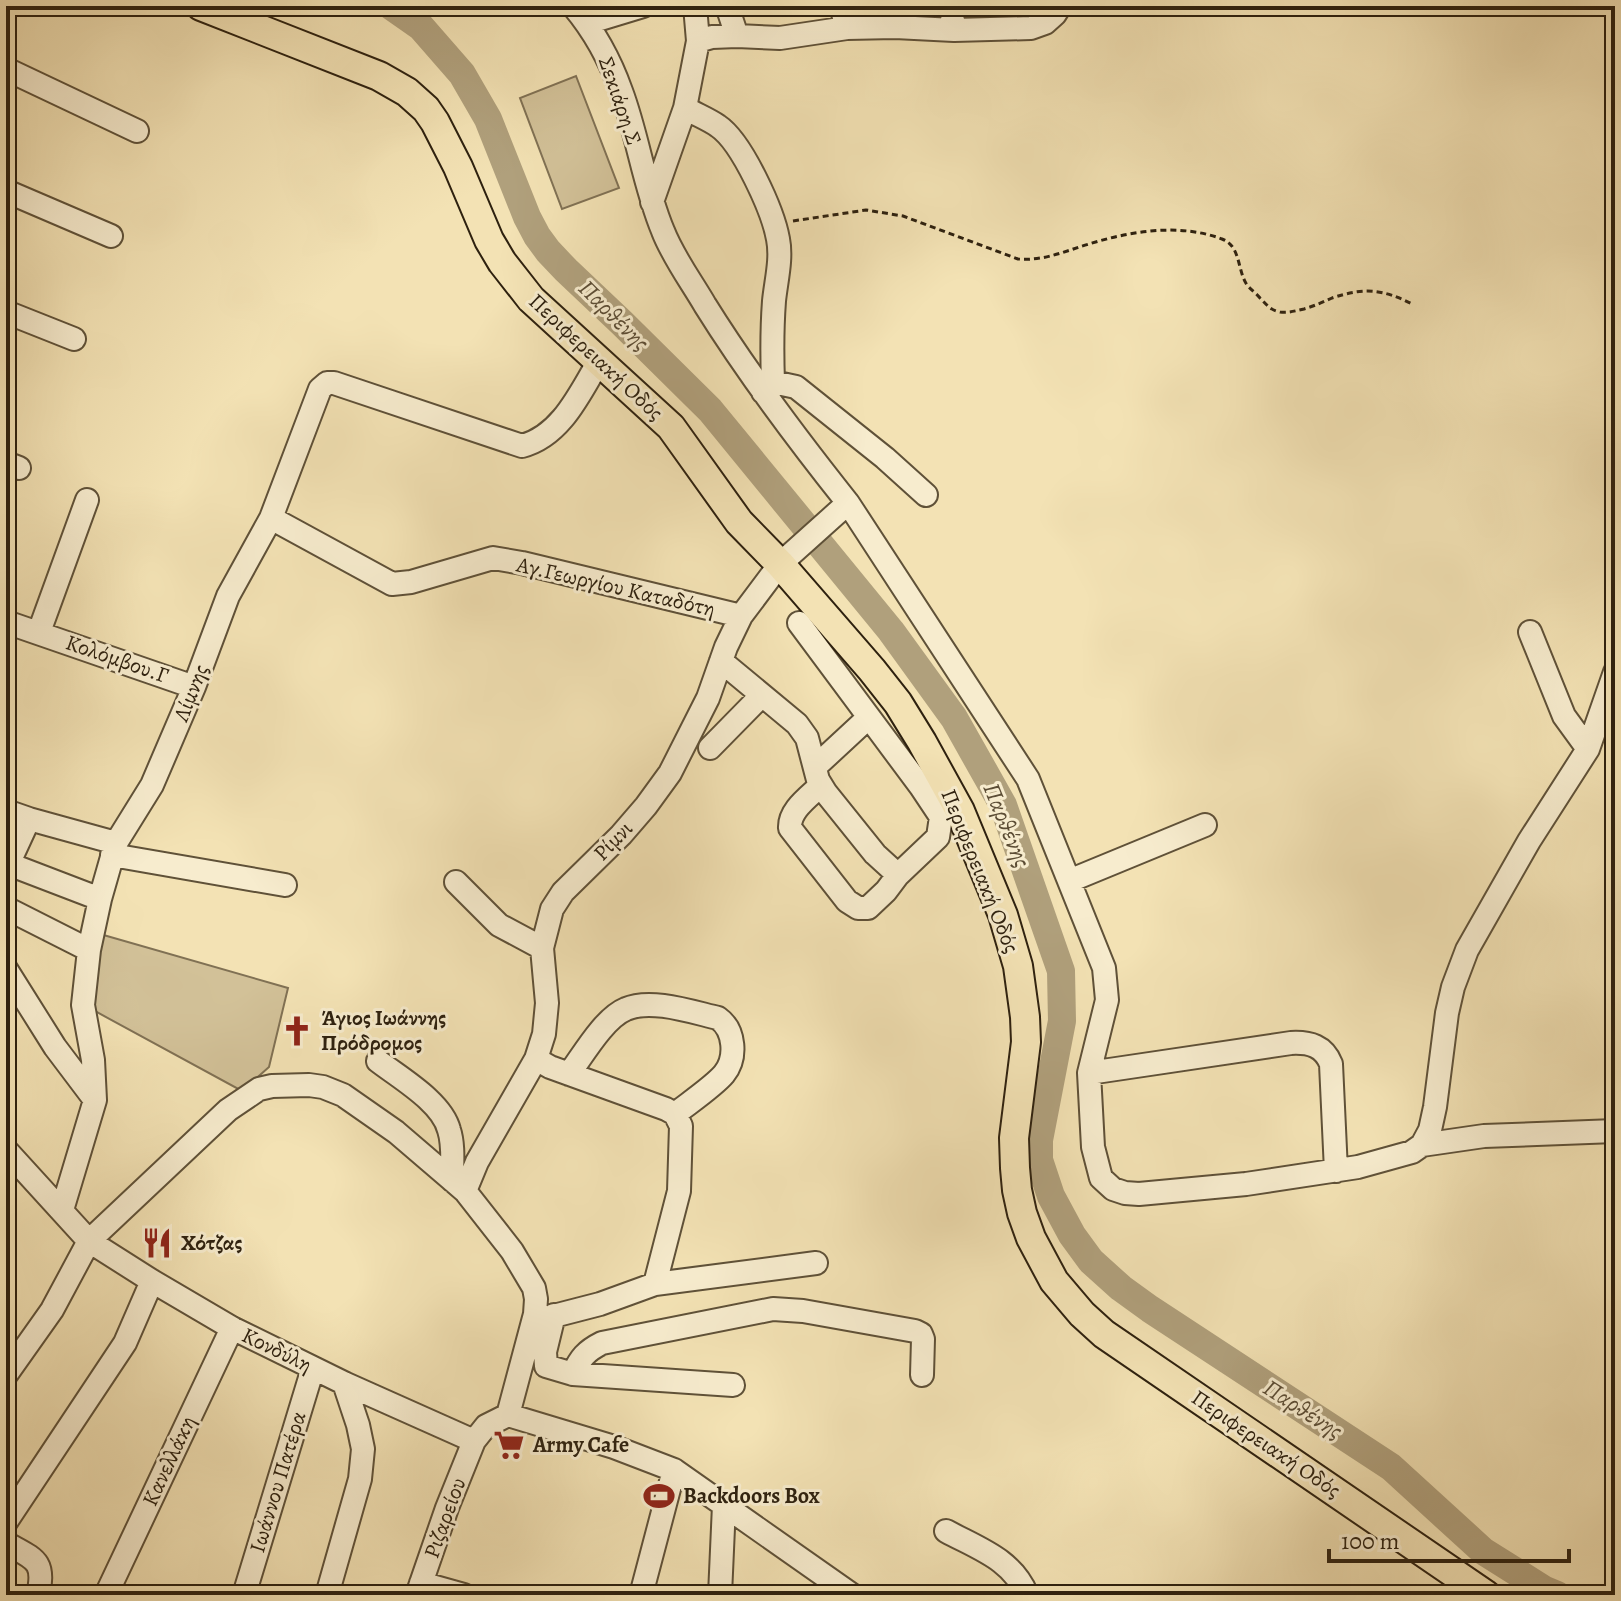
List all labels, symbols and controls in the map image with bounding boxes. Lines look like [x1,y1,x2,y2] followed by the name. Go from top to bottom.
[591,53,649,149] street label: Σεκιάρη.Σ
[571,272,657,358] water label: Παρθένης
[522,287,670,427] street label: Περιφερειακή Οδός
[513,549,718,624] street label: Αγ.Γεωργίου Καταδότη
[62,627,172,691] street label: Κολόμβου.Γ
[166,660,216,727] street label: Λίμνης
[976,778,1038,872] water label: Παρθένης
[933,785,1027,957] street label: Περιφερειακή Οδός
[587,814,639,868] street label: Ρίμνι
[321,1003,446,1058] place label: Άγιος Ιωάννης Πρόδρομος
[280,1014,314,1048] church icon: Άγιος Ιωάννης Πρόδρομος
[140,1226,174,1260] restaurant icon: Χότζας
[181,1228,243,1258] place label: Χότζας
[237,1320,317,1380] street label: Κονδύλη
[1257,1372,1349,1447] water label: Παρθένης
[1185,1383,1347,1505] street label: Περιφερειακή Οδός
[242,1408,314,1556] street label: Ιωάννου Πατέρα
[135,1411,203,1511] street label: Κανελλάκη
[492,1428,526,1462] supermarket icon: Army Cafe
[532,1430,629,1460] place label: Army Cafe
[417,1473,473,1563] street label: Ριζαρείου
[642,1479,676,1513] sports icon: Backdoors Box
[683,1481,820,1511] place label: Backdoors Box
[1329,1513,1569,1563] scale bar
[1341,1525,1400,1557] text: 100 m

